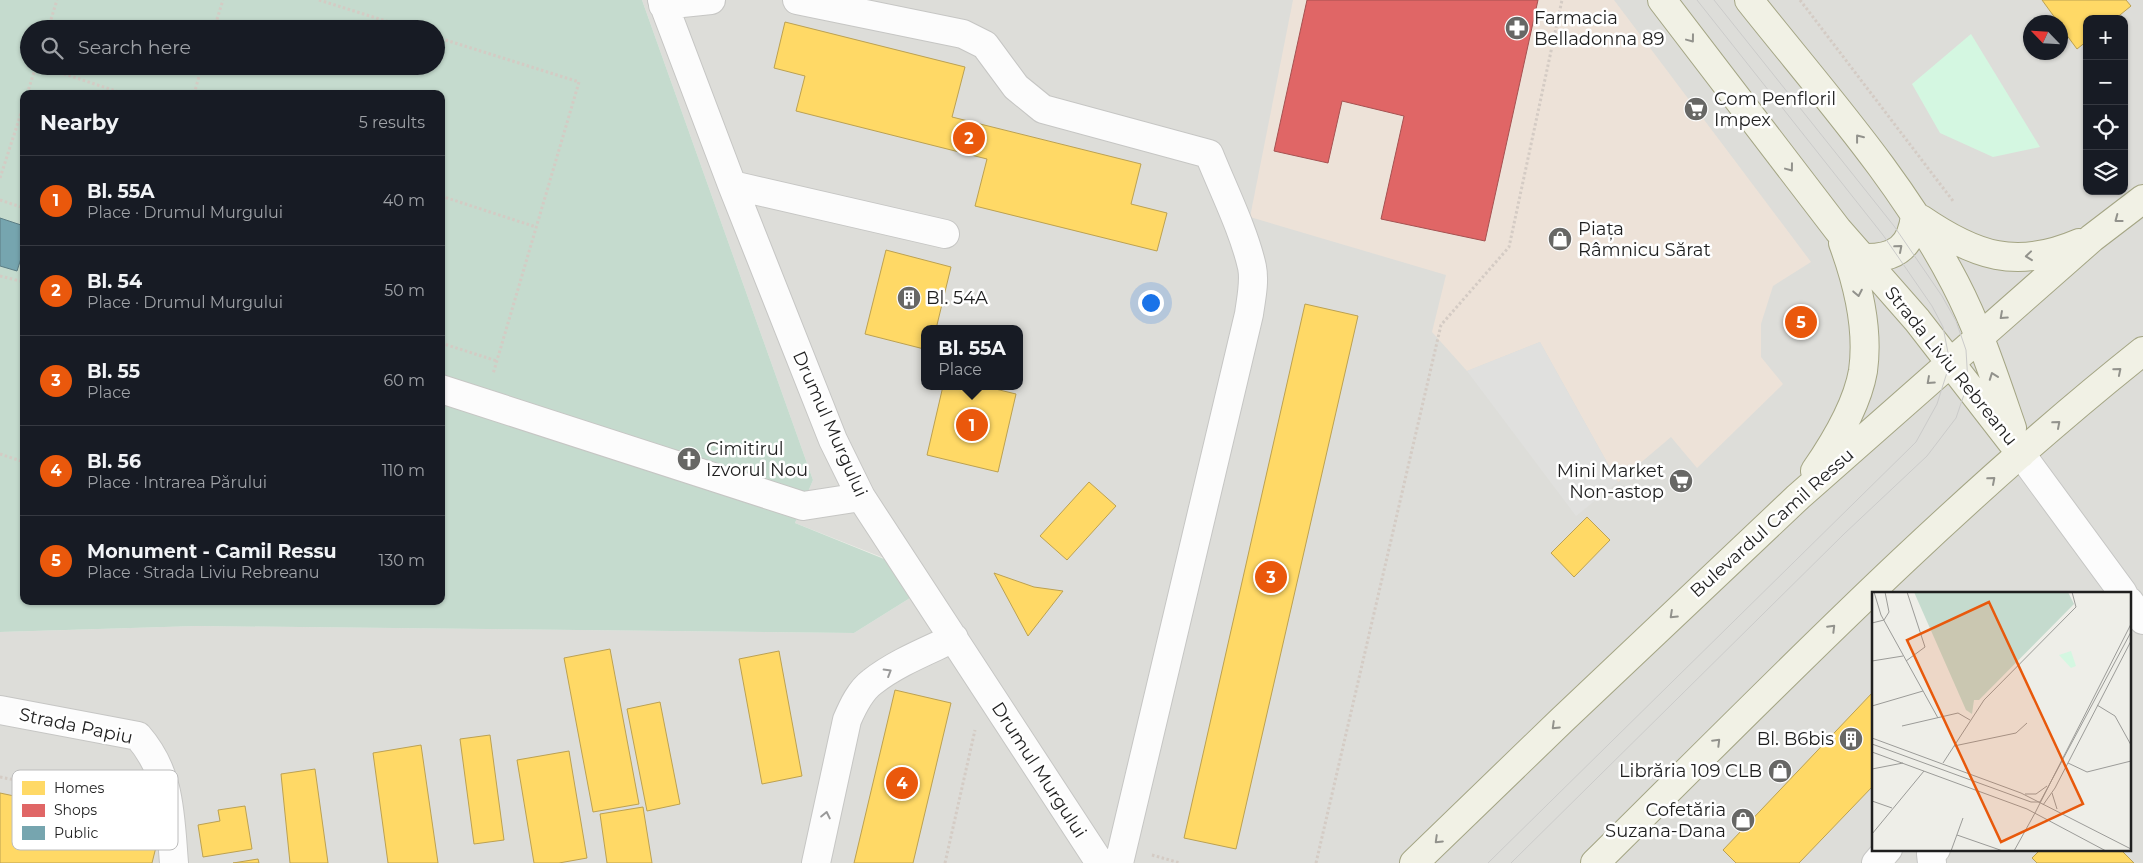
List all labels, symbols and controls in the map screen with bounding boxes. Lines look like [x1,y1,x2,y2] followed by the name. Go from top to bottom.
[1534,7,1664,50] place label: Farmacia Belladonna 89
[1504,15,1530,41] pharmacy icon: Farmacia Belladonna 89
[2023,15,2068,60] north arrow
[2083,15,2128,195] map controls
[2083,15,2128,60] button: +
[20,20,445,75] search box
[1686,33,1694,42] one-way arrow
[38,34,66,62] icon: search
[78,36,191,59] text: Search here
[2083,60,2128,105] button: −
[1714,88,1836,131] place label: Com Penfloril Impex
[1683,96,1709,122] supermarket icon: Com Penfloril Impex
[2083,105,2128,150] button: locate
[40,110,119,135] text: Nearby
[359,113,425,132] text: 5 results
[953,119,985,157] pin: 2
[1856,135,1864,144] one-way arrow
[2083,150,2128,195] button: layers
[1784,162,1793,172] one-way arrow
[87,180,155,203] text: Bl. 55A
[53,191,59,210] text: 1
[383,191,425,210] text: 40 m
[87,203,283,222] text: Place · Drumul Murgului
[2115,213,2124,221] one-way arrow
[1578,218,1711,261] place label: Piața Râmnicu Sărat
[1547,226,1573,252] shop icon: Piața Râmnicu Sărat
[1894,245,1903,254] one-way arrow
[2025,250,2033,261] one-way arrow
[87,270,142,293] text: Bl. 54
[51,281,61,300] text: 2
[384,281,425,300] text: 50 m
[1880,282,2022,450] street label: Strada Liviu Rebreanu
[896,285,922,311] building icon: Bl. 54A
[926,287,988,309] place label: Bl. 54A
[1852,288,1862,297] one-way arrow
[1138,290,1164,316] your location
[87,293,283,312] text: Place · Drumul Murgului
[1785,303,1817,341] pin: 5
[1999,311,2008,320] one-way arrow
[921,325,1023,390] popup
[938,337,1006,360] text: Bl. 55A
[788,348,872,500] street label: Drumul Murgului
[87,360,140,383] text: Bl. 55
[938,360,982,379] text: Place
[2112,368,2121,377] one-way arrow
[51,371,61,390] text: 3
[383,371,425,390] text: 60 m
[1989,372,1999,380] one-way arrow
[1926,375,1935,384] one-way arrow
[87,383,131,402] text: Place
[956,406,988,444] pin: 1
[2051,420,2060,429] one-way arrow
[706,438,808,481] place label: Cimitirul Izvorul Nou
[1686,444,1858,602] street label: Bulevardul Camil Ressu
[676,446,702,472] church icon: Cimitirul Izvorul Nou
[87,450,141,473] text: Bl. 56
[1557,460,1664,503] place label: Mini Market Non-astop
[50,461,62,480] text: 4
[382,461,425,480] text: 110 m
[1668,468,1694,494] supermarket icon: Mini Market Non-astop
[87,473,267,492] text: Place · Intrarea Părului
[1987,476,1996,485] one-way arrow
[87,540,337,563] text: Monument - Camil Ressu
[51,551,61,570] text: 5
[378,551,425,570] text: 130 m
[1255,558,1287,596] pin: 3
[87,563,320,582] text: Place · Strada Liviu Rebreanu
[1872,592,2130,850] inset map
[1669,609,1678,618] one-way arrow
[1826,625,1835,634] one-way arrow
[882,668,891,678] one-way arrow
[987,698,1091,842] street label: Drumul Murgului
[17,703,135,749] street label: Strada Papiu
[1552,721,1561,730] one-way arrow
[1838,726,1864,752] building icon: Bl. B6bis
[1757,728,1834,750] place label: Bl. B6bis
[1711,739,1720,748] one-way arrow
[1767,758,1793,784] shop icon: Librăria 109 CLB
[1619,760,1762,782] place label: Librăria 109 CLB
[886,764,918,802] pin: 4
[12,770,178,850] legend
[54,779,104,797] text: Homes
[1605,799,1726,842] place label: Cofetăria Suzana-Dana
[54,801,97,819] text: Shops
[1730,807,1756,833] shop icon: Cofetăria Suzana-Dana
[821,811,831,820] one-way arrow
[54,824,98,842] text: Public
[1435,834,1444,843] one-way arrow

